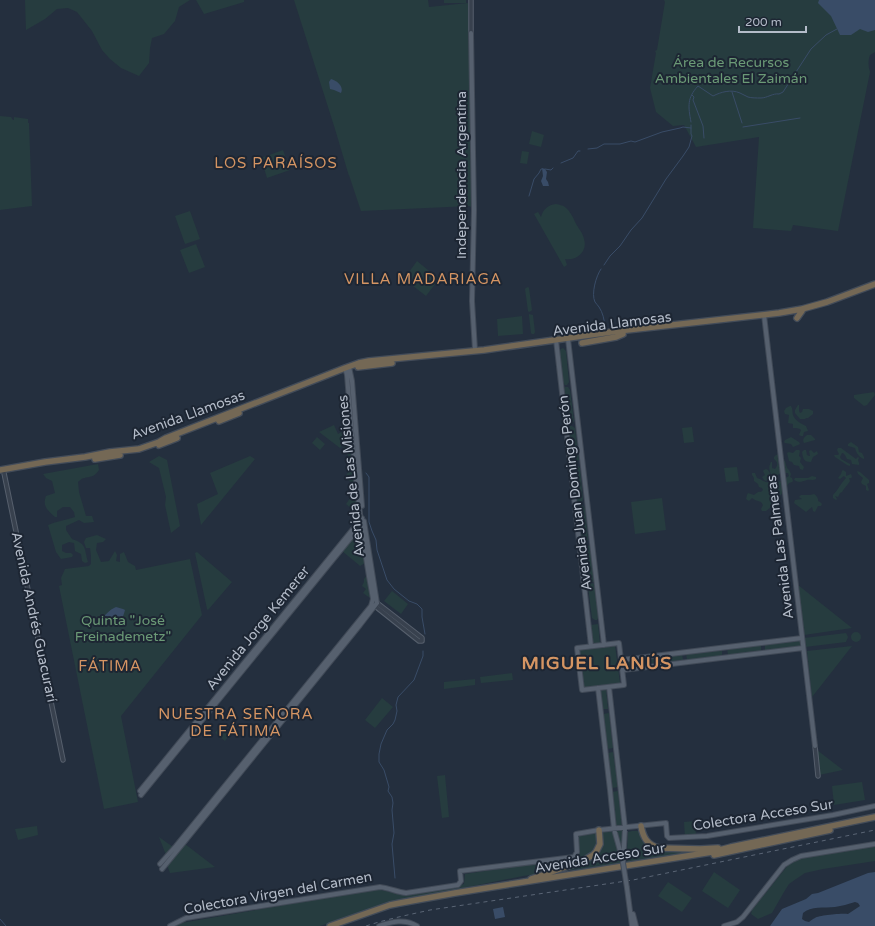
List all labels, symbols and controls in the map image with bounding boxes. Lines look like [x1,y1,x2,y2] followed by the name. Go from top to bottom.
[739,8,806,34] scale bar
[745,15,782,29] text: 200 m
[655,54,807,87] park label: Área de Recursos Ambientales El Zaimán
[453,91,470,259] street label: Independencia Argentina
[214,154,338,172] district label: LOS PARAÍSOS
[344,270,502,288] district label: VILLA MADARIAGA
[552,308,673,340] street label: Avenida Llamosas
[129,386,247,443] street label: Avenida Llamosas
[334,394,368,558] street label: Avenida de Las Misiones
[555,394,595,592] street label: Avenida Juan Domingo Perón
[763,474,797,620] street label: Avenida Las Palmeras
[8,530,60,704] street label: Avenida Andrés Guacurarí
[203,562,314,693] street label: Avenida Jorge Kemerer
[75,612,171,645] park label: Quinta "José Freinademetz"
[522,652,672,674] district label: MIGUEL LANÚS
[78,657,142,675] district label: FÁTIMA
[158,705,314,740] district label: NUESTRA SEÑORA DE FÁTIMA
[692,795,835,834] street label: Colectora Acceso Sur
[534,839,667,877] street label: Avenida Acceso Sur
[183,868,373,918] street label: Colectora Vírgen del Carmen

